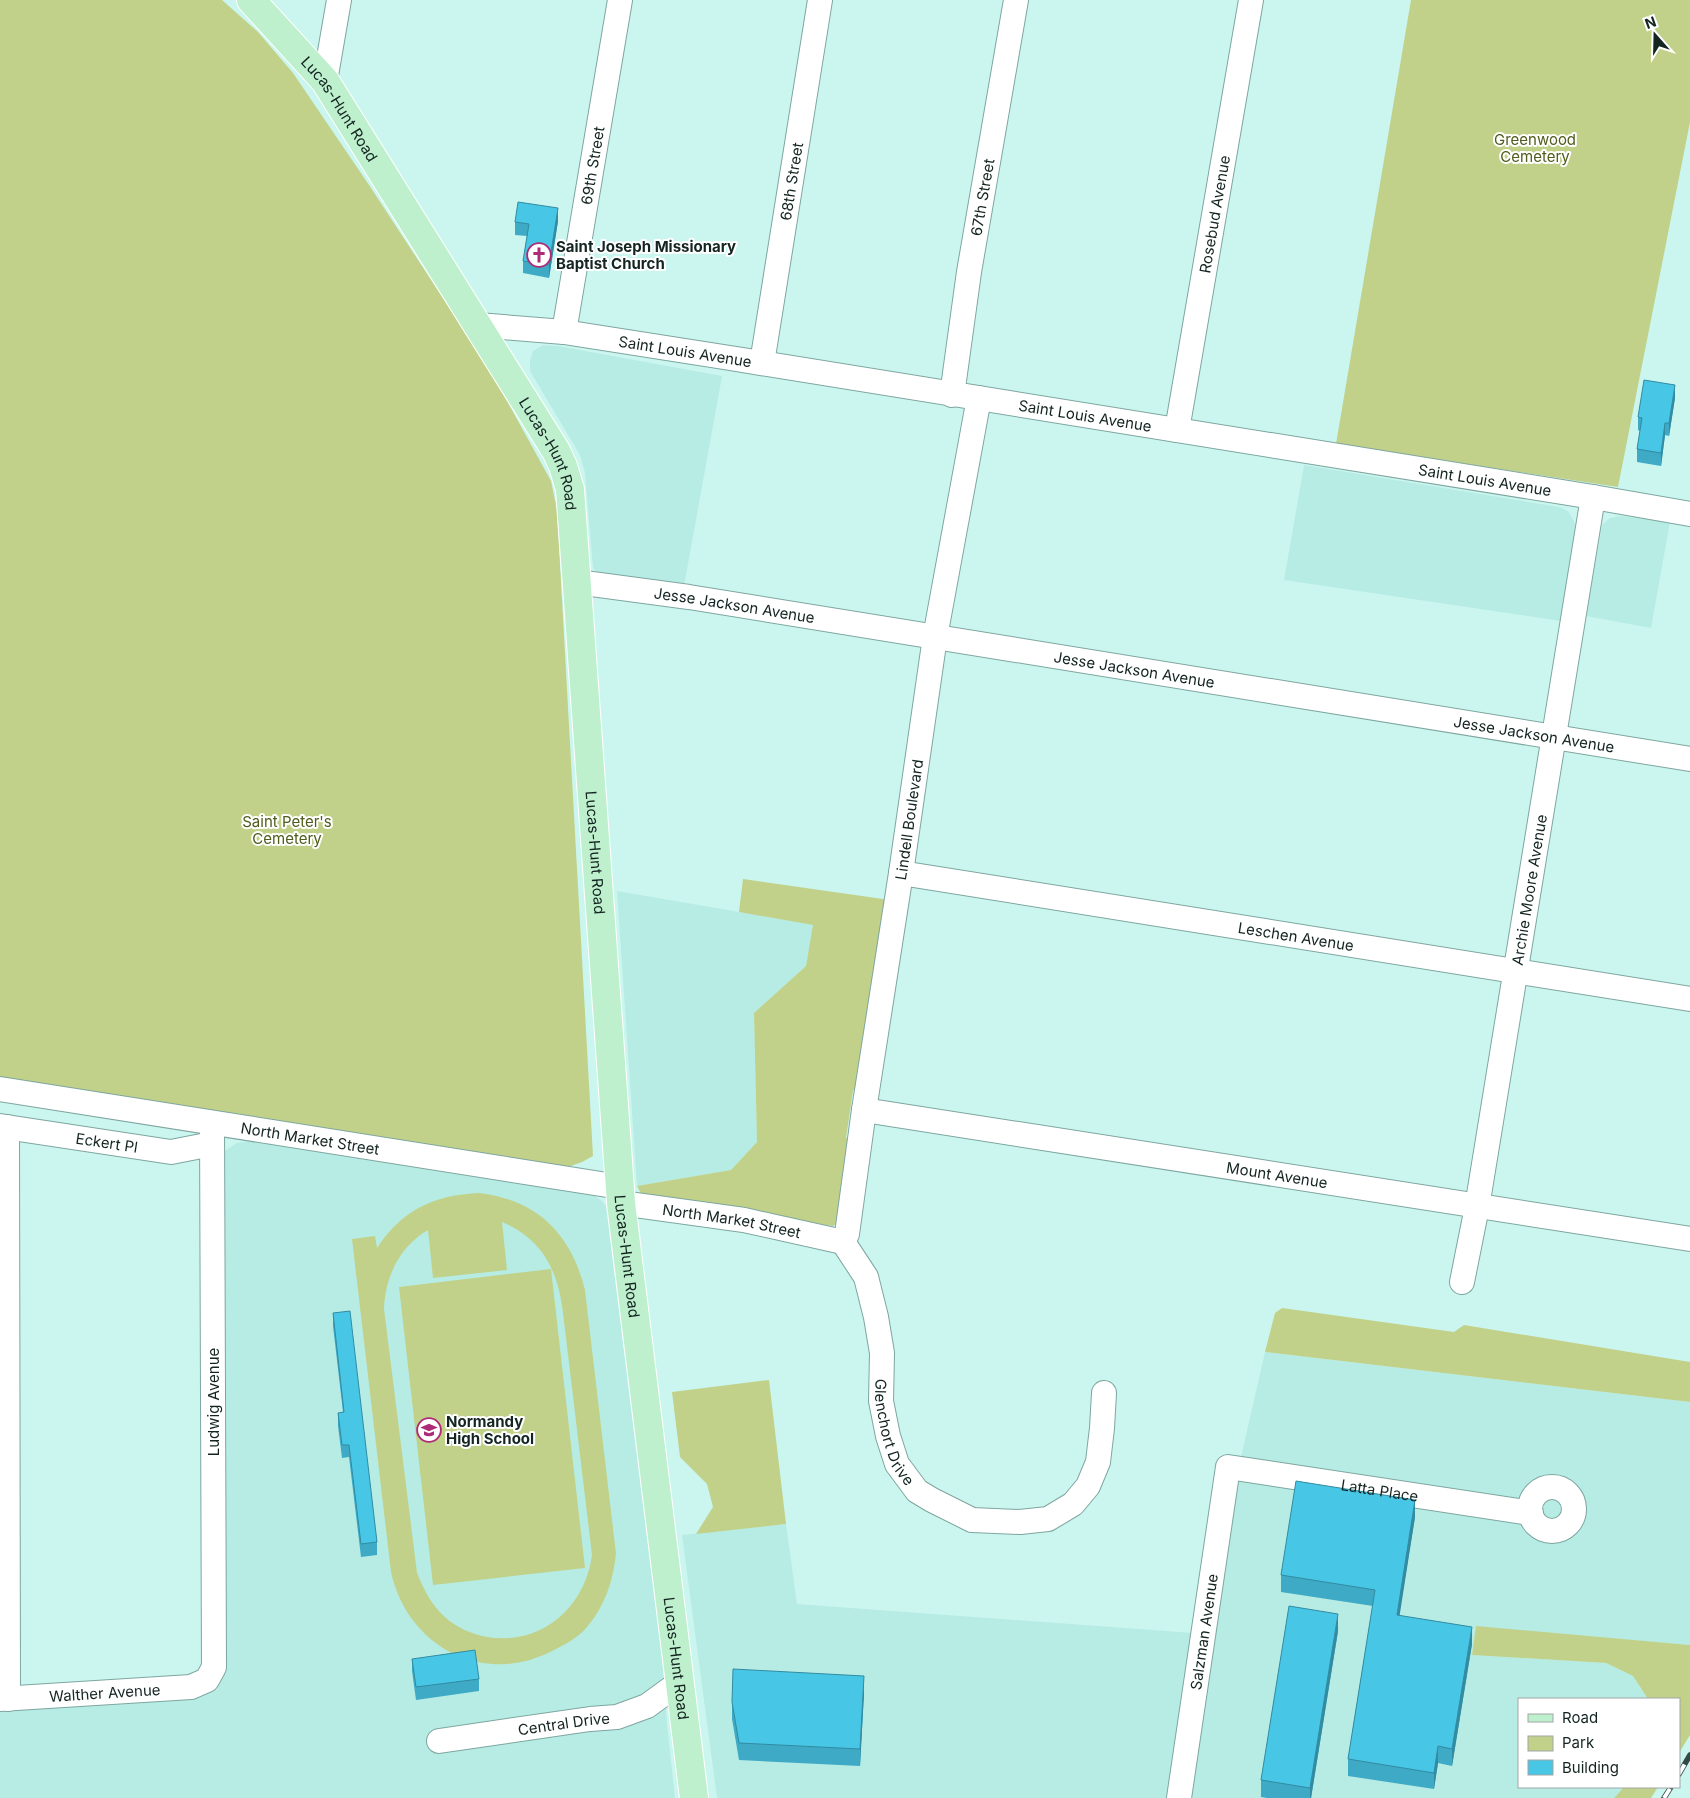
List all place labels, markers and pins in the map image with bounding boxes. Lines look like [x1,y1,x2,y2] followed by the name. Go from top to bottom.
[556,237,736,273] place label: Saint Joseph Missionary Baptist Church
[526,242,552,268] church icon: Saint Joseph Missionary Baptist Church
[446,1412,534,1448] place label: Normandy High School
[416,1417,442,1443] school or university icon: Normandy High School

